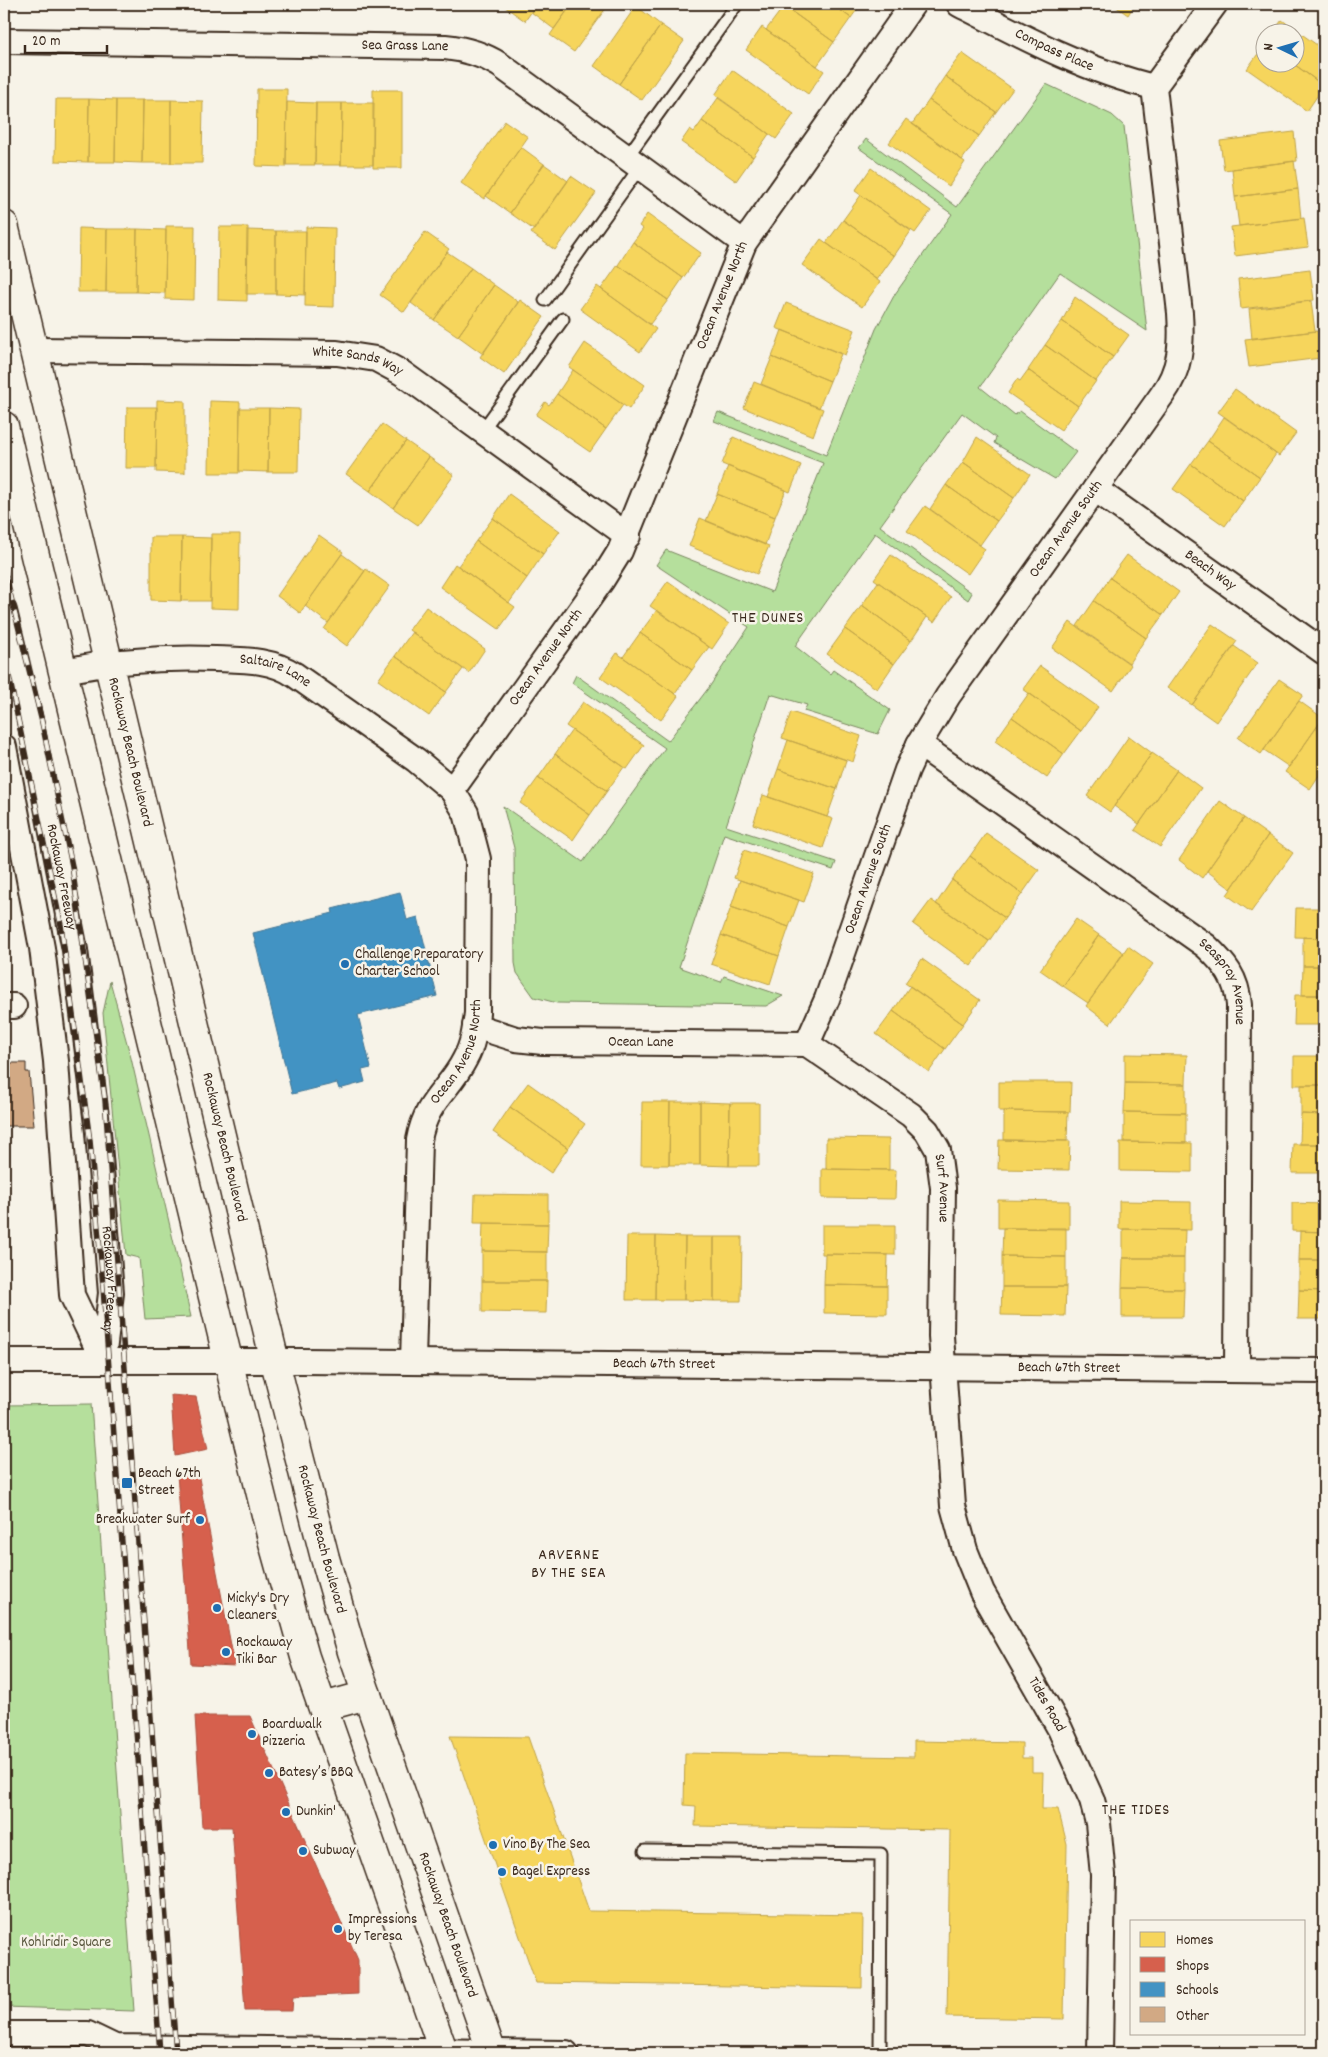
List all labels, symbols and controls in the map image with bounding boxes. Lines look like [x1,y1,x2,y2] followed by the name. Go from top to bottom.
[25,22,108,54] scale bar
[1256,22,1306,72] north arrow
[1011,23,1097,78] street label: Compass Place
[32,31,60,53] text: 20 m
[361,35,450,58] street label: Sea Grass Lane
[1259,43,1279,51] text: N
[691,238,755,353] street label: Ocean Avenue North
[312,342,408,383] street label: White Sands Way
[1024,476,1109,583] street label: Ocean Avenue South
[1180,545,1241,597] street label: Beach Way
[504,604,589,711] street label: Ocean Avenue North
[732,607,804,630] district label: THE DUNES
[239,649,315,694] street label: Saltaire Lane
[101,675,158,829] street label: Rockaway Beach Boulevard
[839,821,898,937] street label: Ocean Avenue South
[40,822,82,933] street label: Rockaway Freeway
[1194,933,1250,1025] street label: Seaspray Avenue
[355,944,484,983] place label: Challenge Preparatory Charter School
[339,958,351,970] marker: Challenge Preparatory Charter School
[425,999,488,1109] street label: Ocean Avenue North
[608,1031,674,1054] street label: Ocean Lane
[195,1070,252,1224] street label: Rockaway Beach Boulevard
[928,1153,954,1223] street label: Surf Avenue
[95,1225,122,1335] street label: Rockaway Freeway
[613,1353,716,1376] street label: Beach 67th Street
[1018,1357,1121,1380] street label: Beach 67th Street
[138,1463,201,1502] place label: Beach 67th Street
[291,1463,351,1616] street label: Rockaway Beach Boulevard
[120,1476,134,1490] marker: Beach 67th Street
[96,1509,191,1531] place label: Breakwater Surf
[194,1514,206,1526] marker: Breakwater Surf
[531,1544,607,1585] district label: ARVERNE BY THE SEA
[227,1588,290,1627] place label: Micky's Dry Cleaners
[211,1602,223,1614] marker: Micky's Dry Cleaners
[236,1632,293,1671] place label: Rockaway Tiki Bar
[220,1646,232,1658] marker: Rockaway Tiki Bar
[1022,1673,1071,1736] street label: Tides Road
[262,1714,322,1753] place label: Boardwalk Pizzeria
[246,1728,258,1740] marker: Boardwalk Pizzeria
[279,1762,354,1784] place label: Batesy’s BBQ
[263,1767,275,1779] marker: Batesy’s BBQ
[1102,1799,1170,1822] district label: THE TIDES
[296,1801,336,1823] place label: Dunkin'
[280,1806,292,1818] marker: Dunkin'
[503,1834,591,1856] place label: Vino By The Sea
[487,1839,499,1851] marker: Vino By The Sea
[313,1840,356,1862] place label: Subway
[297,1845,309,1857] marker: Subway
[412,1849,483,2001] street label: Rockaway Beach Boulevard
[512,1861,590,1883] place label: Bagel Express
[496,1866,508,1878] marker: Bagel Express
[348,1909,417,1948] place label: Impressions by Teresa
[1130,1920,1306,2034] legend
[332,1923,344,1935] marker: Impressions by Teresa
[1176,1930,1214,1952] text: Homes
[21,1932,111,1954] park label: Kohlridir Square
[1176,1956,1209,1978] text: Shops
[1176,1980,1219,2002] text: Schools
[1176,2006,1210,2028] text: Other

